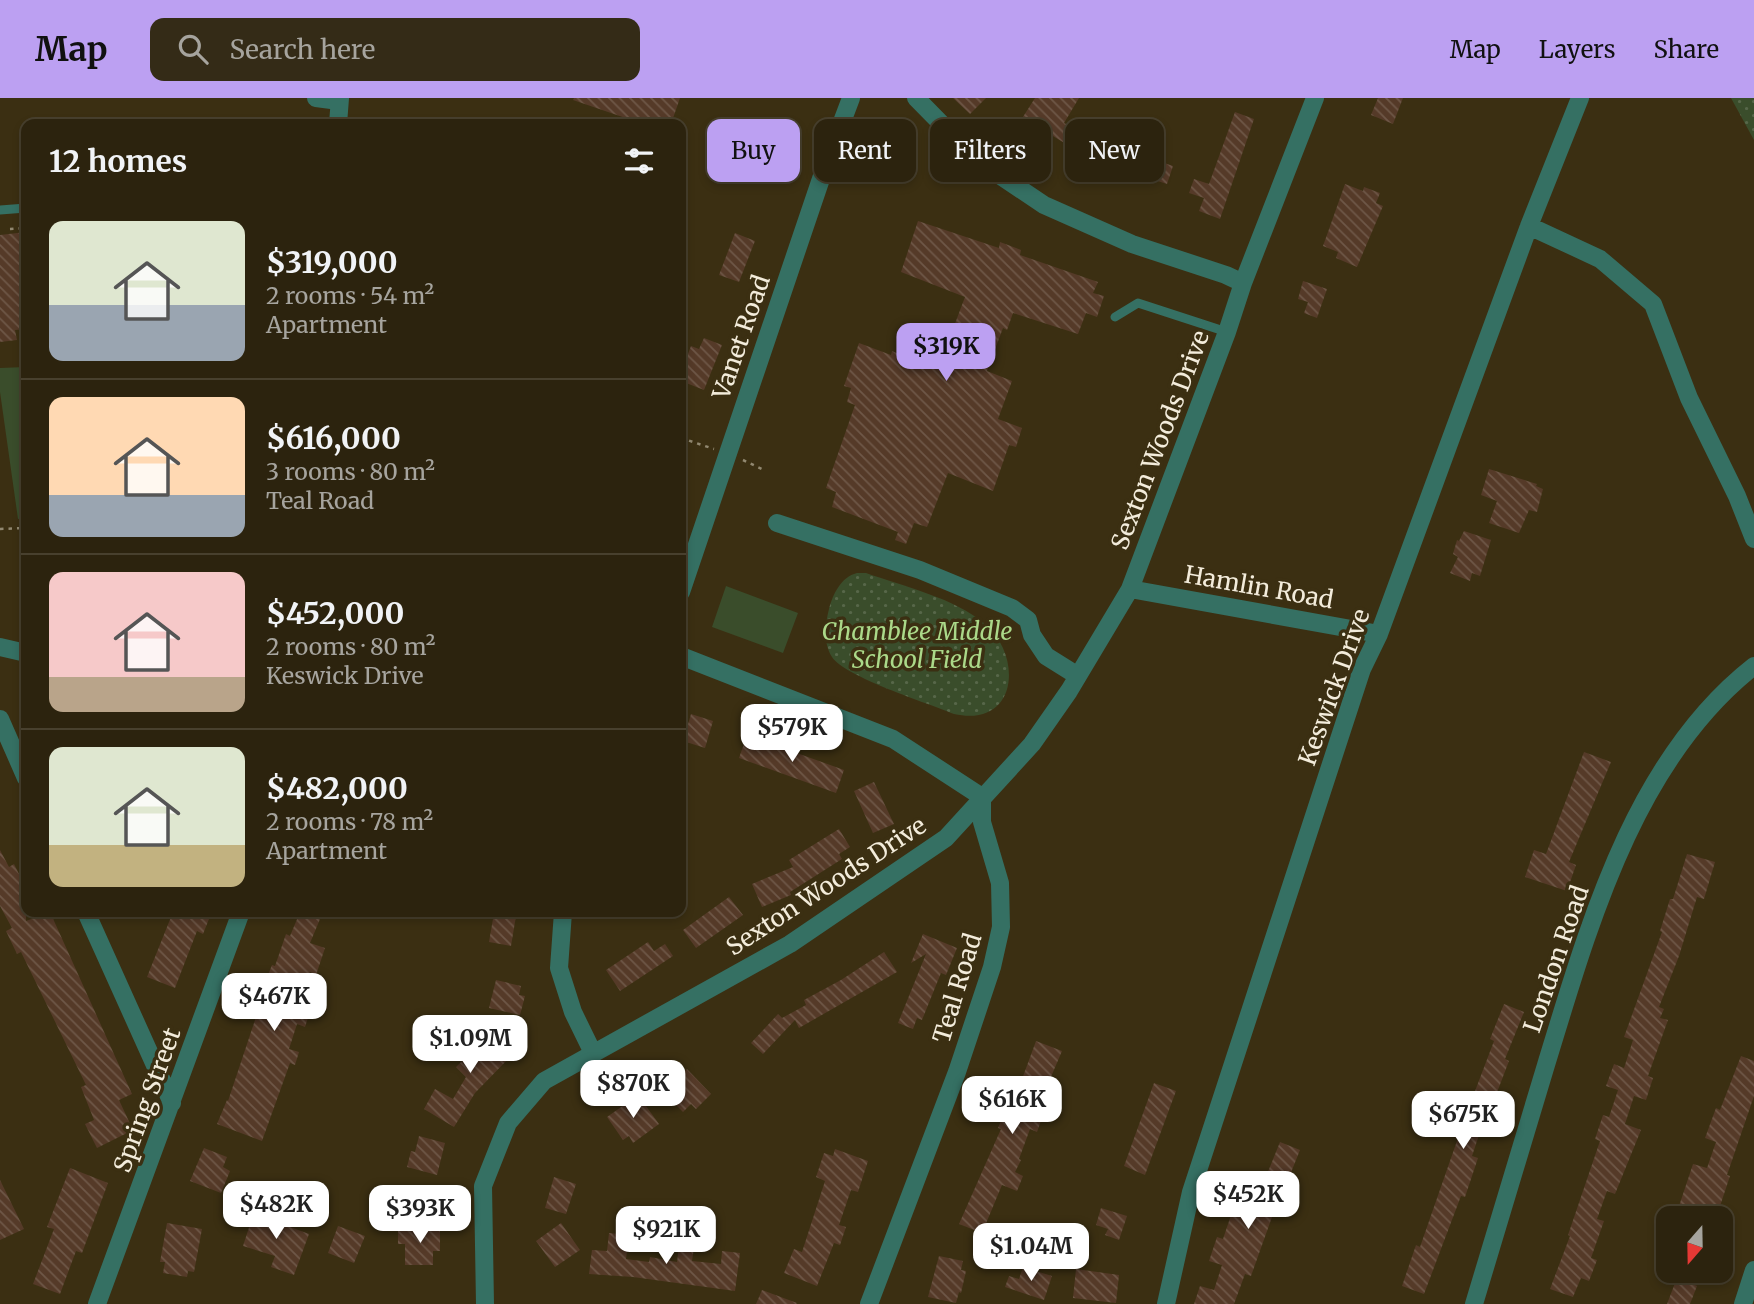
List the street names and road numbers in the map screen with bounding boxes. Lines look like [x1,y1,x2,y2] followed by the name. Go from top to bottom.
[705,271,777,404] street label: Vanet Road
[1104,326,1216,554] street label: Sexton Woods Drive
[1182,559,1336,615] street label: Hamlin Road
[1291,604,1377,770] street label: Keswick Drive
[720,810,932,962] street label: Sexton Woods Drive
[1516,881,1596,1037] street label: London Road
[926,929,988,1047] street label: Teal Road
[106,1023,188,1177] street label: Spring Street

